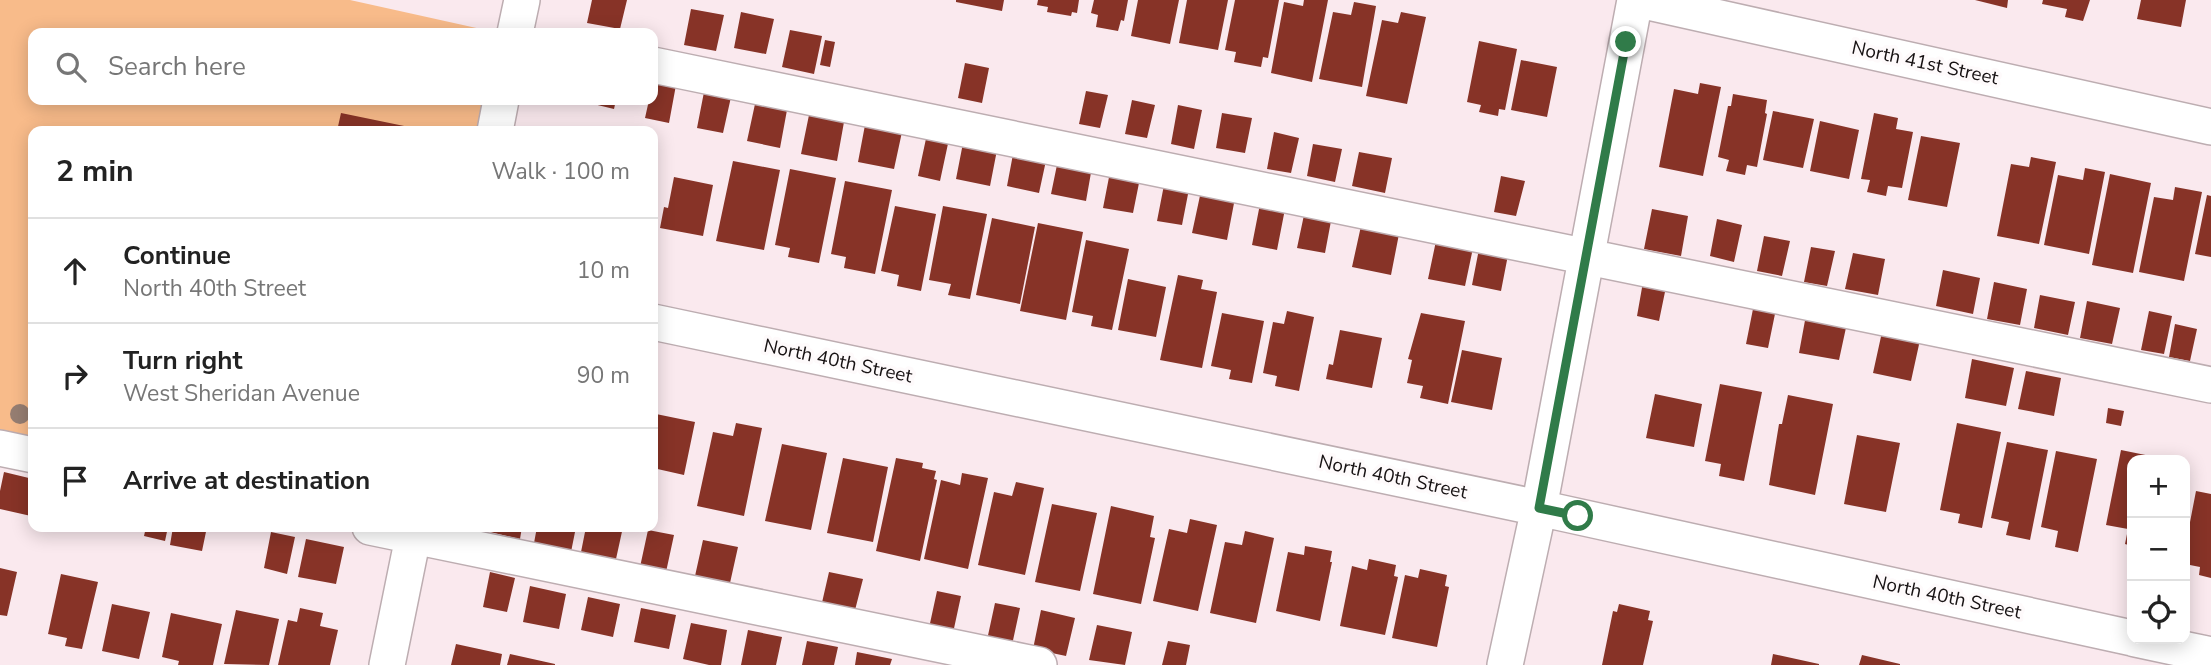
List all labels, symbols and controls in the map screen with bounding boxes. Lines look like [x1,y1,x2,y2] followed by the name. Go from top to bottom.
[1610,26,1641,57] route end
[28,28,658,105] search box
[1849,35,2001,91] street label: North 41st Street
[52,48,90,86] icon: search
[108,49,246,84] text: Search here
[56,151,134,192] text: 2 min
[491,156,630,187] text: Walk · 100 m
[123,238,231,273] text: Continue
[56,252,94,290] icon: ahead
[577,255,630,286] text: 10 m
[123,273,306,304] text: North 40th Street
[761,333,915,390] street label: North 40th Street
[123,343,242,378] text: Turn right
[56,357,94,395] icon: right
[577,360,630,391] text: 90 m
[123,378,360,409] text: West Sheridan Avenue
[1316,449,1470,506] street label: North 40th Street
[2127,455,2190,644] map controls
[2127,455,2190,518] button: +
[56,462,94,500] icon: arrive
[123,463,370,498] text: Arrive at destination
[1562,500,1593,531] route start
[2127,518,2190,581] button: −
[1870,569,2024,626] street label: North 40th Street
[2127,581,2190,644] button: locate

